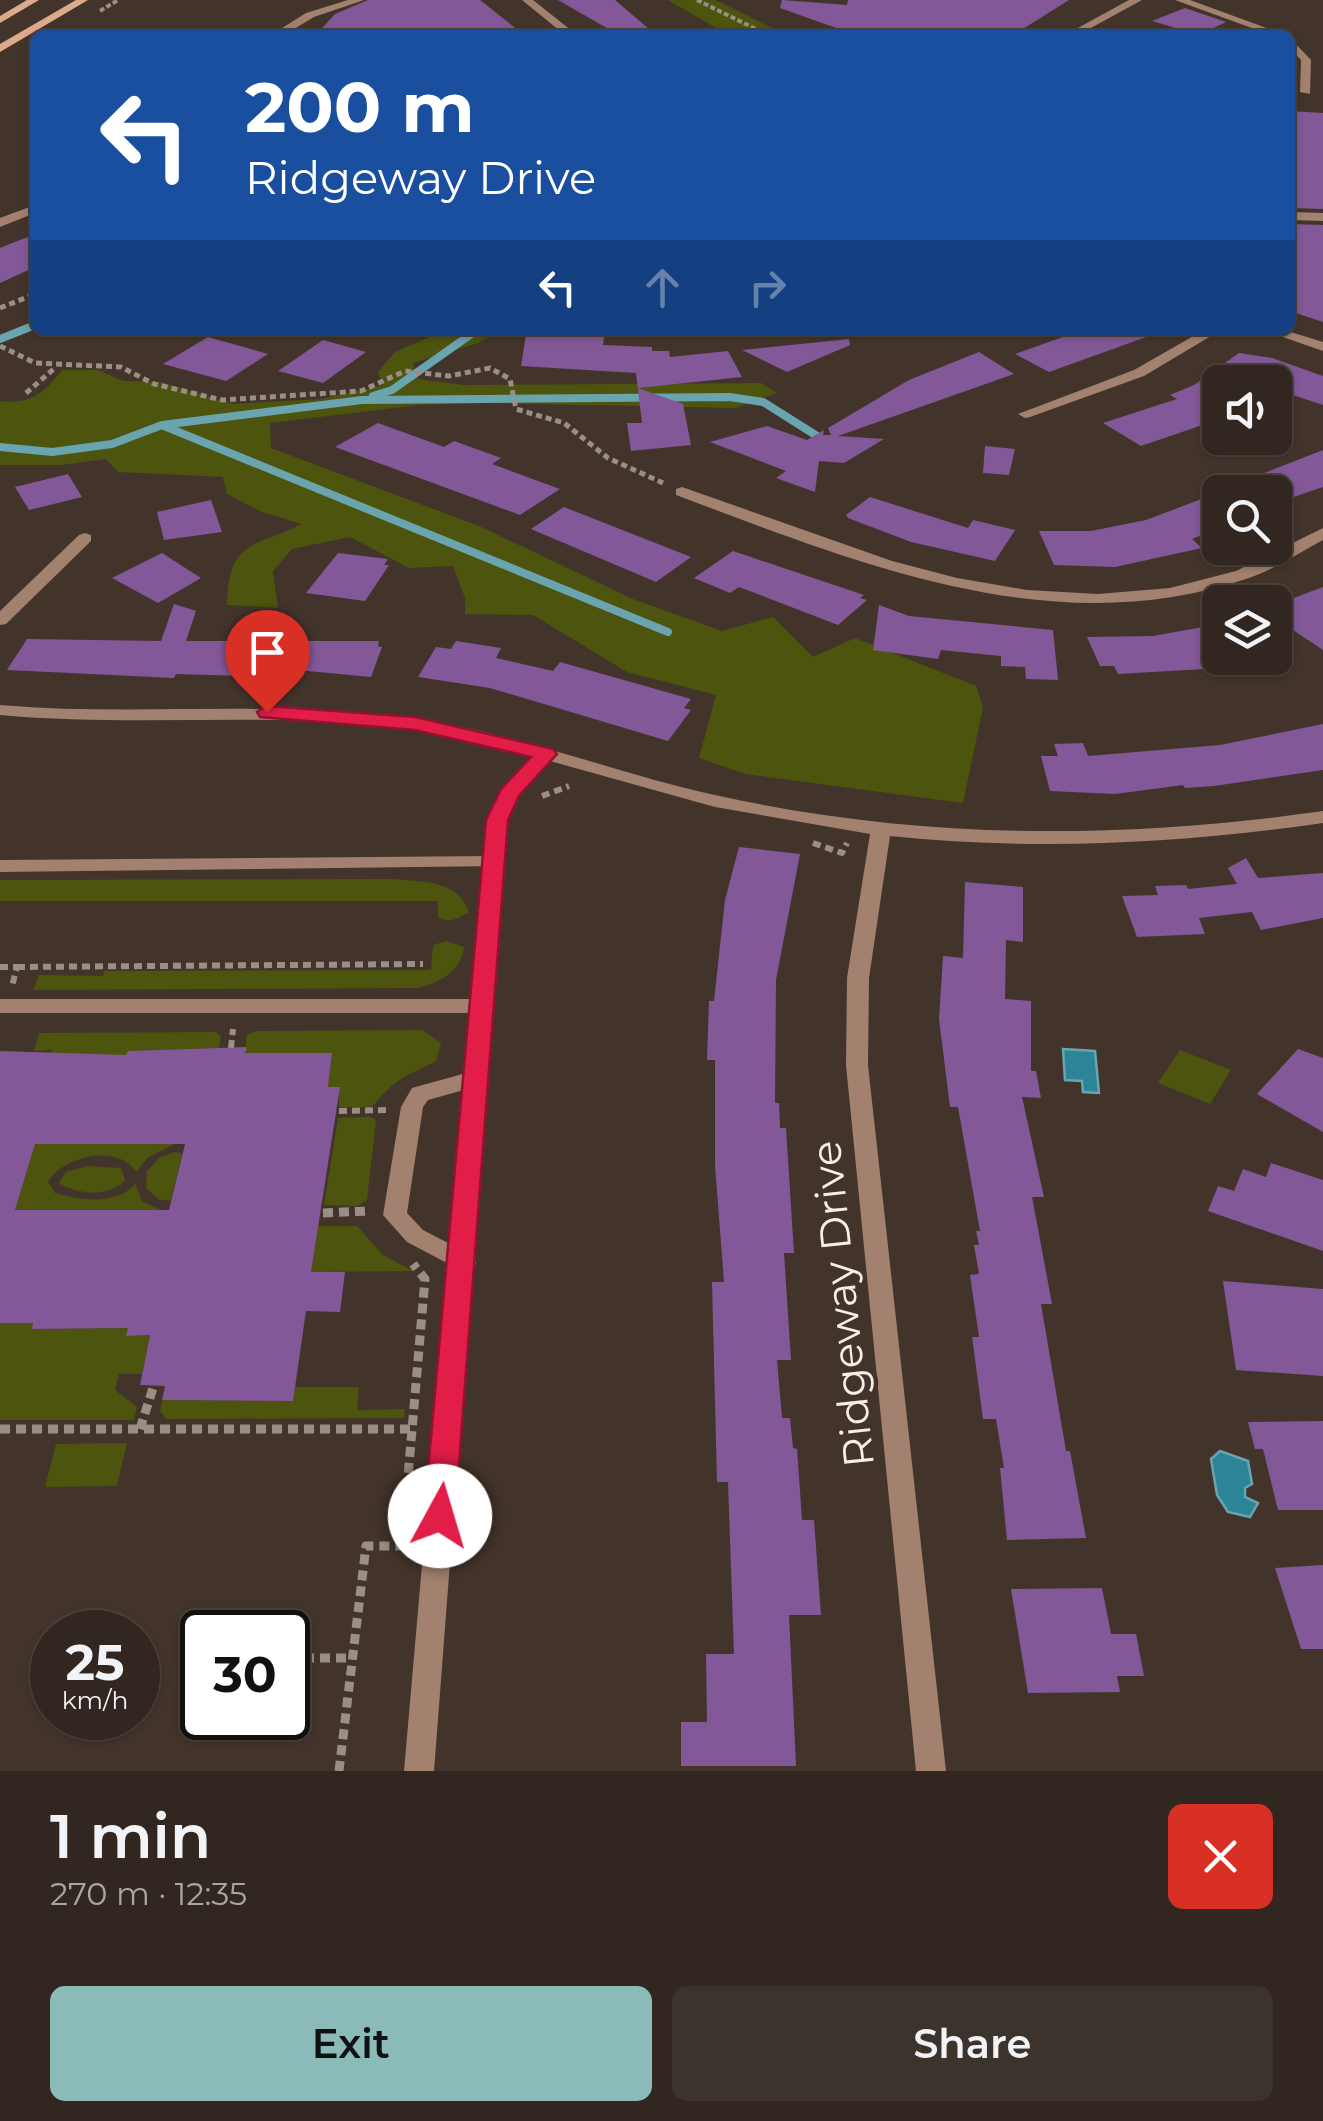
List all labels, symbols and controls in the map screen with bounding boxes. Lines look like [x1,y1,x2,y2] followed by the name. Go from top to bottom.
[245,64,475,150] text: 200 m
[80,70,210,200] icon: left
[245,150,596,205] text: Ridgeway Drive
[530,260,585,315] icon: left
[635,260,690,315] icon: ahead
[740,260,795,315] icon: right
[1202,365,1292,675] map controls
[1202,365,1292,455] button: sound
[1202,475,1292,565] button: search
[1202,585,1292,675] button: layers
[225,610,310,713] pin
[240,625,295,680] icon: arrive
[799,1138,885,1470] street label: Ridgeway Drive
[388,1464,492,1568] position arrow
[180,1610,310,1740] speed limit sign: 30
[65,1632,125,1693] text: 25
[62,1685,128,1715] text: km/h
[50,1800,211,1873] text: 1 min
[1168,1804,1273,1909] button: close
[50,1874,247,1913] text: 270 m · 12:35
[50,1986,652,2101] button: Exit
[672,1986,1273,2101] button: Share

